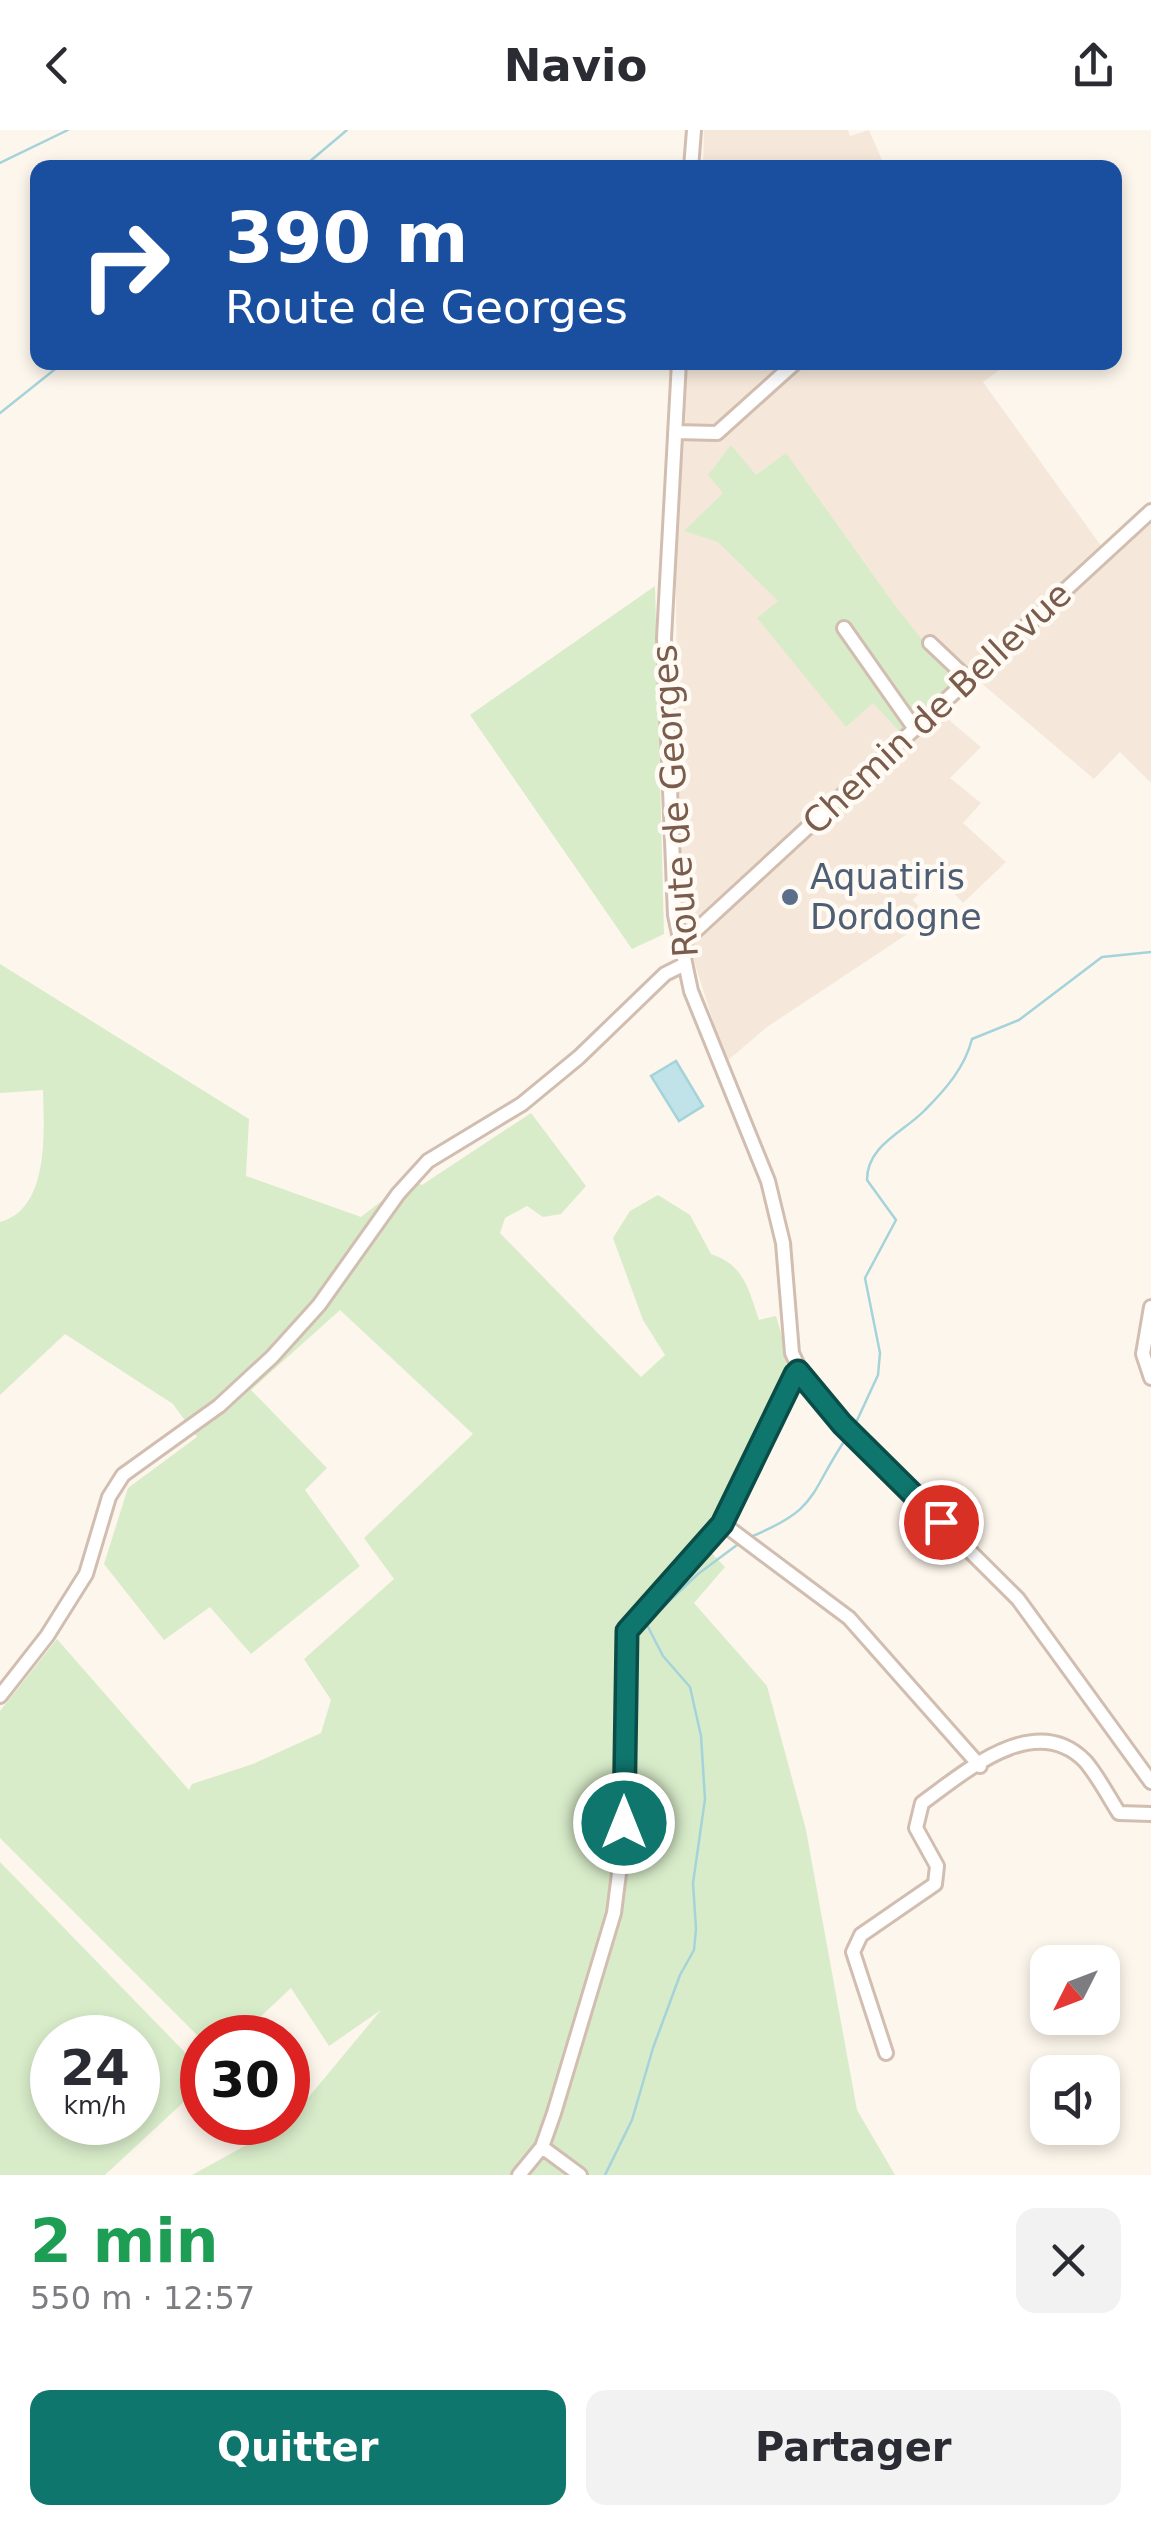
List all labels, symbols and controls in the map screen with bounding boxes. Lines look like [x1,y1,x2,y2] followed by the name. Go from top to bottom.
[30,38,85,93] icon: back
[1066,38,1121,93] icon: share
[504,39,647,92] text: Navio
[225,197,468,279] text: 390 m
[60,200,190,330] icon: right
[225,281,628,334] text: Route de Georges
[795,574,1079,842] street label: Chemin de Bellevue
[644,643,706,959] street label: Route de Georges
[810,857,982,937] place label: Aquatiris Dordogne
[779,886,801,908] marker: Aquatiris Dordogne
[899,1480,984,1565] pin
[914,1495,969,1550] icon: arrive
[572,1771,676,1875] position arrow
[1030,1945,1120,2035] north arrow
[1030,1945,1120,2145] map controls
[180,2015,310,2145] speed limit sign: 30
[60,2039,130,2097] text: 24
[1030,2055,1120,2145] button: sound
[63,2091,127,2120] text: km/h
[30,2206,218,2276] text: 2 min
[1016,2208,1121,2313] button: close
[30,2279,255,2317] text: 550 m · 12:57
[30,2390,566,2505] button: Quitter
[586,2390,1121,2505] button: Partager

